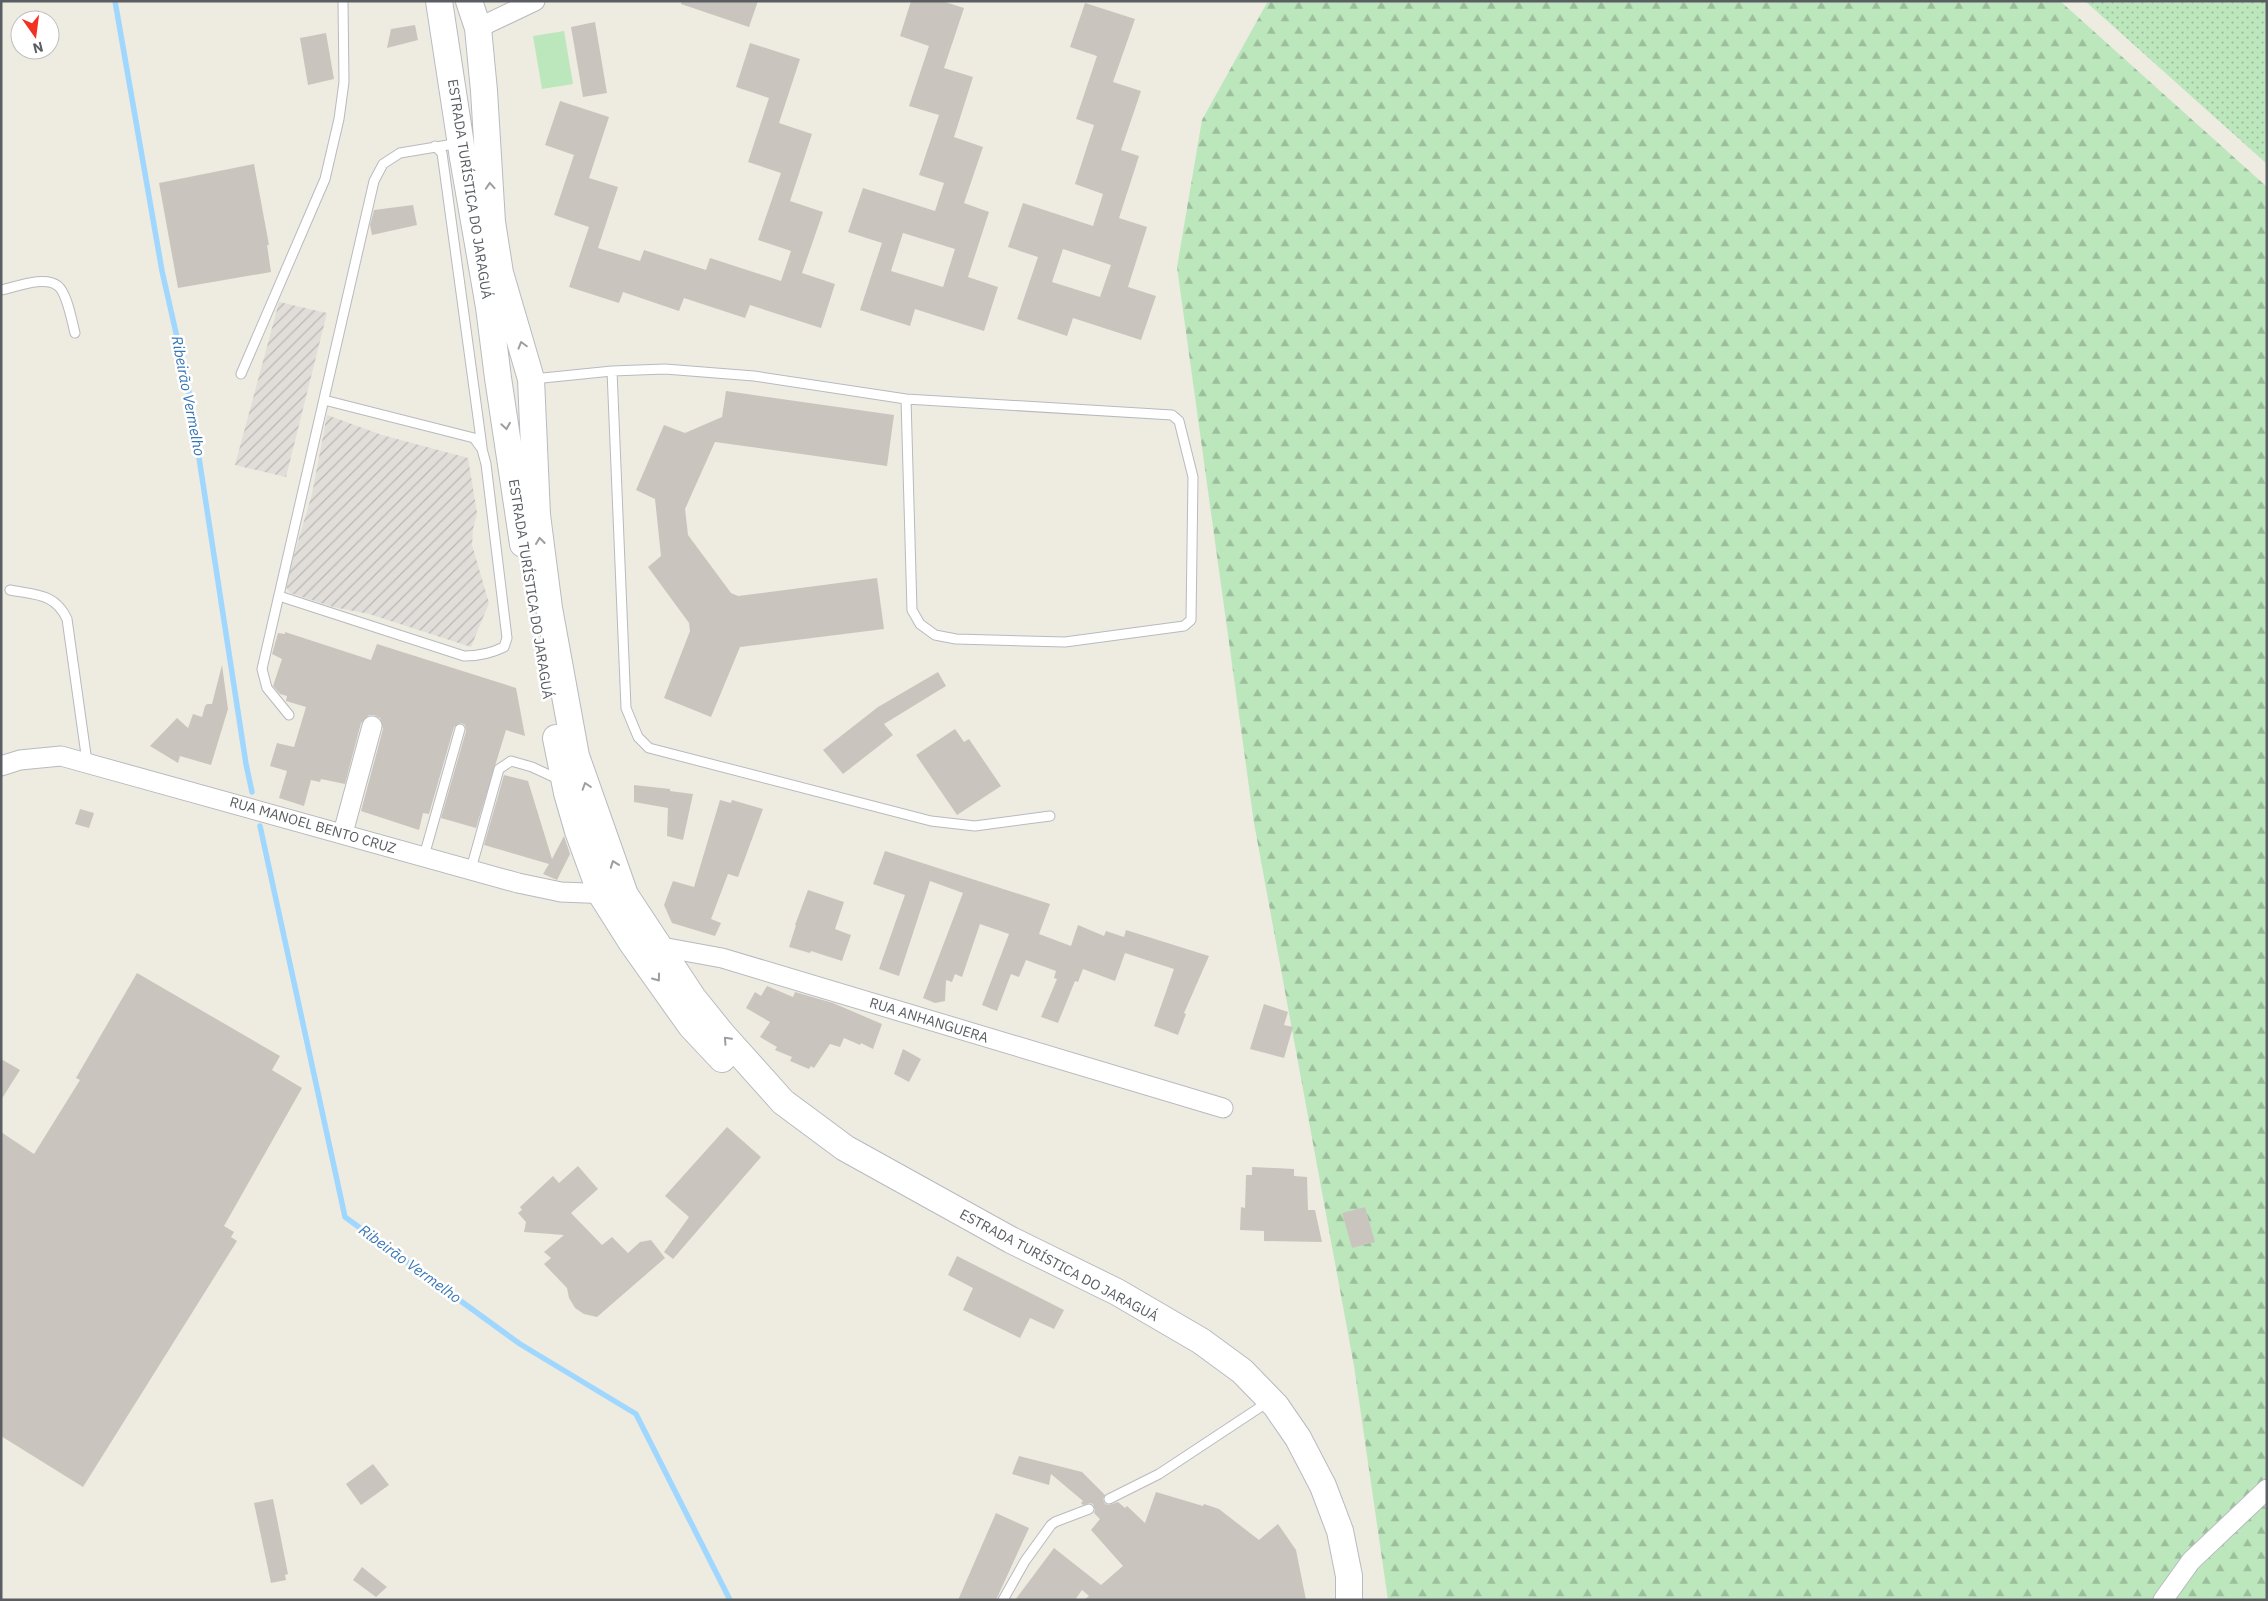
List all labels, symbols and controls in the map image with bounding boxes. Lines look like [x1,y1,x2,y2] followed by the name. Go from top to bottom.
[10,10,60,60] north arrow
[31,38,45,58] text: N
[444,78,497,300] street label: ESTRADA TURÍSTICA DO JARAGUÁ
[484,182,495,190] one-way arrow
[168,334,209,458] water label: Ribeirão Vermelho
[517,341,527,349] one-way arrow
[500,422,510,430] one-way arrow
[505,478,558,700] street label: ESTRADA TURÍSTICA DO JARAGUÁ
[535,536,546,544] one-way arrow
[582,782,592,791] one-way arrow
[228,793,398,857] street label: RUA MANOEL BENTO CRUZ
[609,860,619,868] one-way arrow
[651,972,660,982] one-way arrow
[867,993,991,1047] street label: RUA ANHANGUERA
[724,1037,733,1046] one-way arrow
[957,1204,1162,1325] street label: ESTRADA TURÍSTICA DO JARAGUÁ
[355,1220,465,1307] water label: Ribeirão Vermelho

